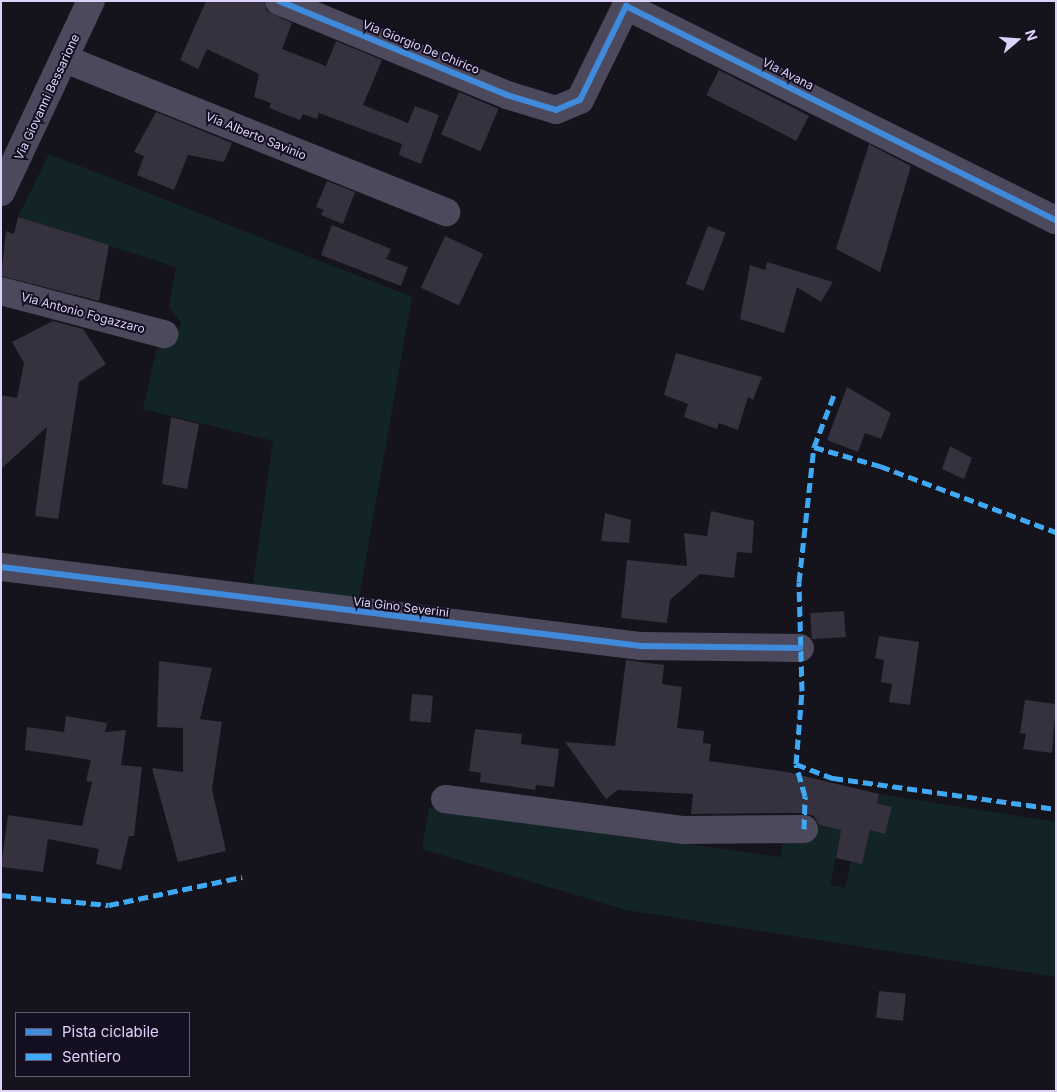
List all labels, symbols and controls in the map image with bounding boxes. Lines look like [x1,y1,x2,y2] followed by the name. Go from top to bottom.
[992,15,1042,65] north arrow
[360,17,482,77] street label: Via Giorgio De Chirico
[1022,28,1041,43] text: N
[11,32,83,162] street label: Via Giovanni Bessarione
[760,55,816,93] street label: Via Avana
[204,109,308,163] street label: Via Alberto Savinio
[19,290,147,336] street label: Via Antonio Fogazzaro
[352,594,450,620] street label: Via Gino Severini
[15,1012,190,1077] legend
[62,1022,159,1041] text: Pista ciclabile
[62,1047,121,1066] text: Sentiero

